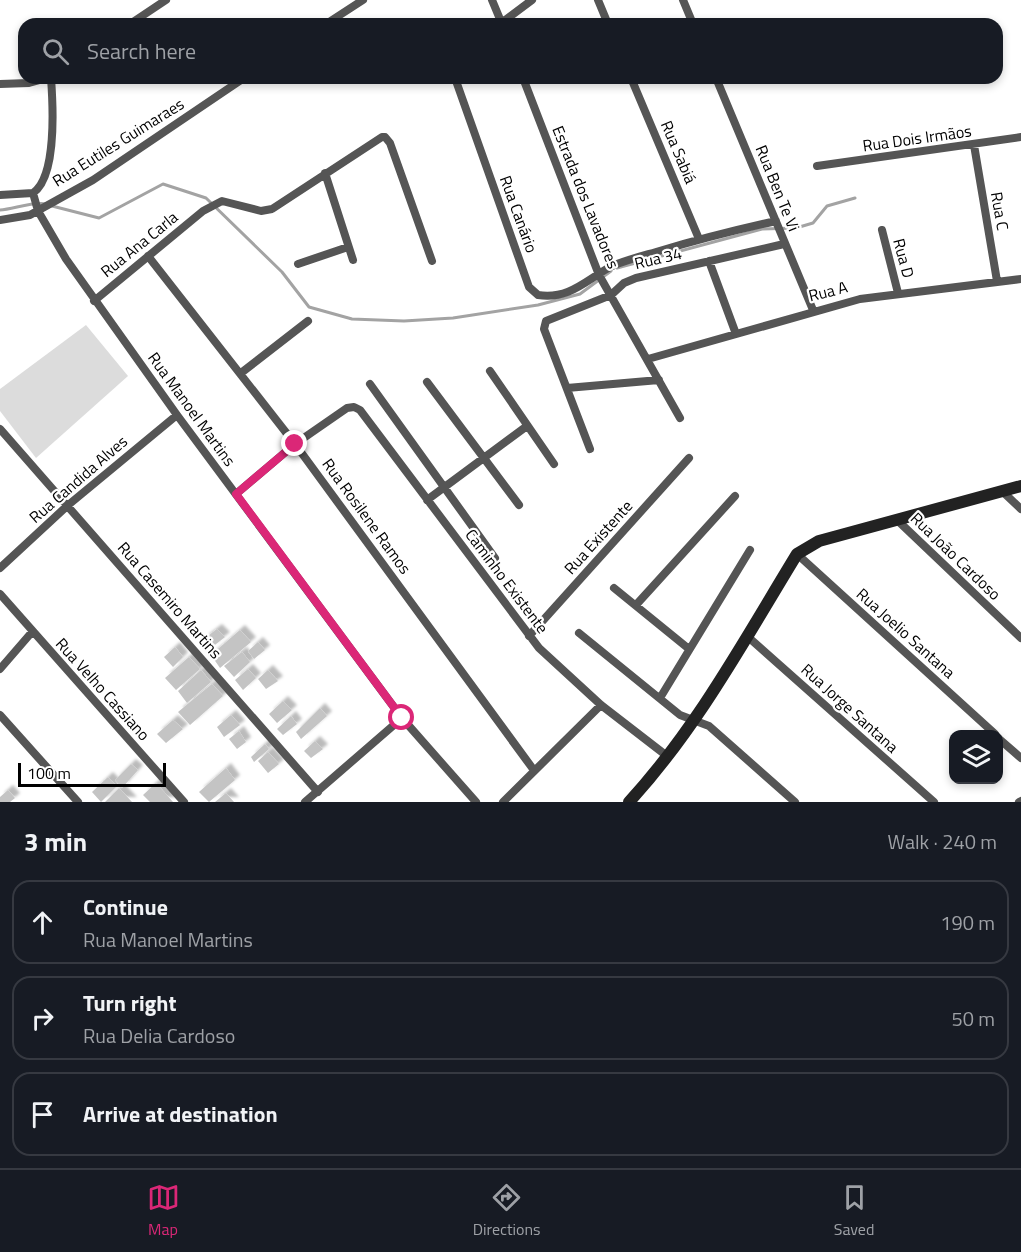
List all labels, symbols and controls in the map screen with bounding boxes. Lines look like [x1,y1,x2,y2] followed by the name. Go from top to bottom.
[18,18,1003,84] search box
[87,34,196,68] text: Search here
[39,35,72,68] icon: search
[48,92,188,192] street label: Rua Eutiles Guimaraes
[655,117,703,187] street label: Rua Sabiá
[861,118,973,158] street label: Rua Dois Irmãos
[546,122,626,272] street label: Estrada dos Lavadores
[750,141,806,235] street label: Rua Ben Te Vi
[494,172,544,256] street label: Rua Canário
[985,190,1015,232] street label: Rua C
[95,205,183,283] street label: Rua Ana Carla
[887,235,921,281] street label: Rua D
[632,241,684,275] street label: Rua 34
[806,274,850,307] street label: Rua A
[142,347,242,471] street label: Rua Manoel Martins
[24,429,132,529] street label: Rua Candida Alves
[281,430,307,456] route end
[317,453,417,579] street label: Rua Rosilene Ramos
[558,494,638,580] street label: Rua Existente
[905,506,1007,606] street label: Rua João Cardoso
[460,524,554,638] street label: Caminho Existente
[112,536,228,664] street label: Rua Casemiro Martins
[851,582,961,684] street label: Rua Joelio Santana
[50,632,156,746] street label: Rua Velho Cassiano
[796,658,904,758] street label: Rua Jorge Santana
[388,704,414,730] route start
[949,730,1003,784] map controls
[949,730,1003,784] button: layers
[18,760,166,788] scale bar
[27,761,71,785] text: 100 m
[24,822,87,861] text: 3 min
[888,826,997,857] text: Walk · 240 m
[83,890,168,924] text: Continue
[26,906,59,939] icon: ahead
[940,907,995,938] text: 190 m
[83,924,253,955] text: Rua Manoel Martins
[83,986,177,1020] text: Turn right
[26,1002,59,1035] icon: right
[951,1003,995,1034] text: 50 m
[83,1020,235,1051] text: Rua Delia Cardoso
[83,1097,278,1131] text: Arrive at destination
[26,1098,59,1131] icon: arrive
[147,1181,180,1241] tab: Map
[473,1181,541,1241] tab: Directions
[834,1181,874,1241] tab: Saved

